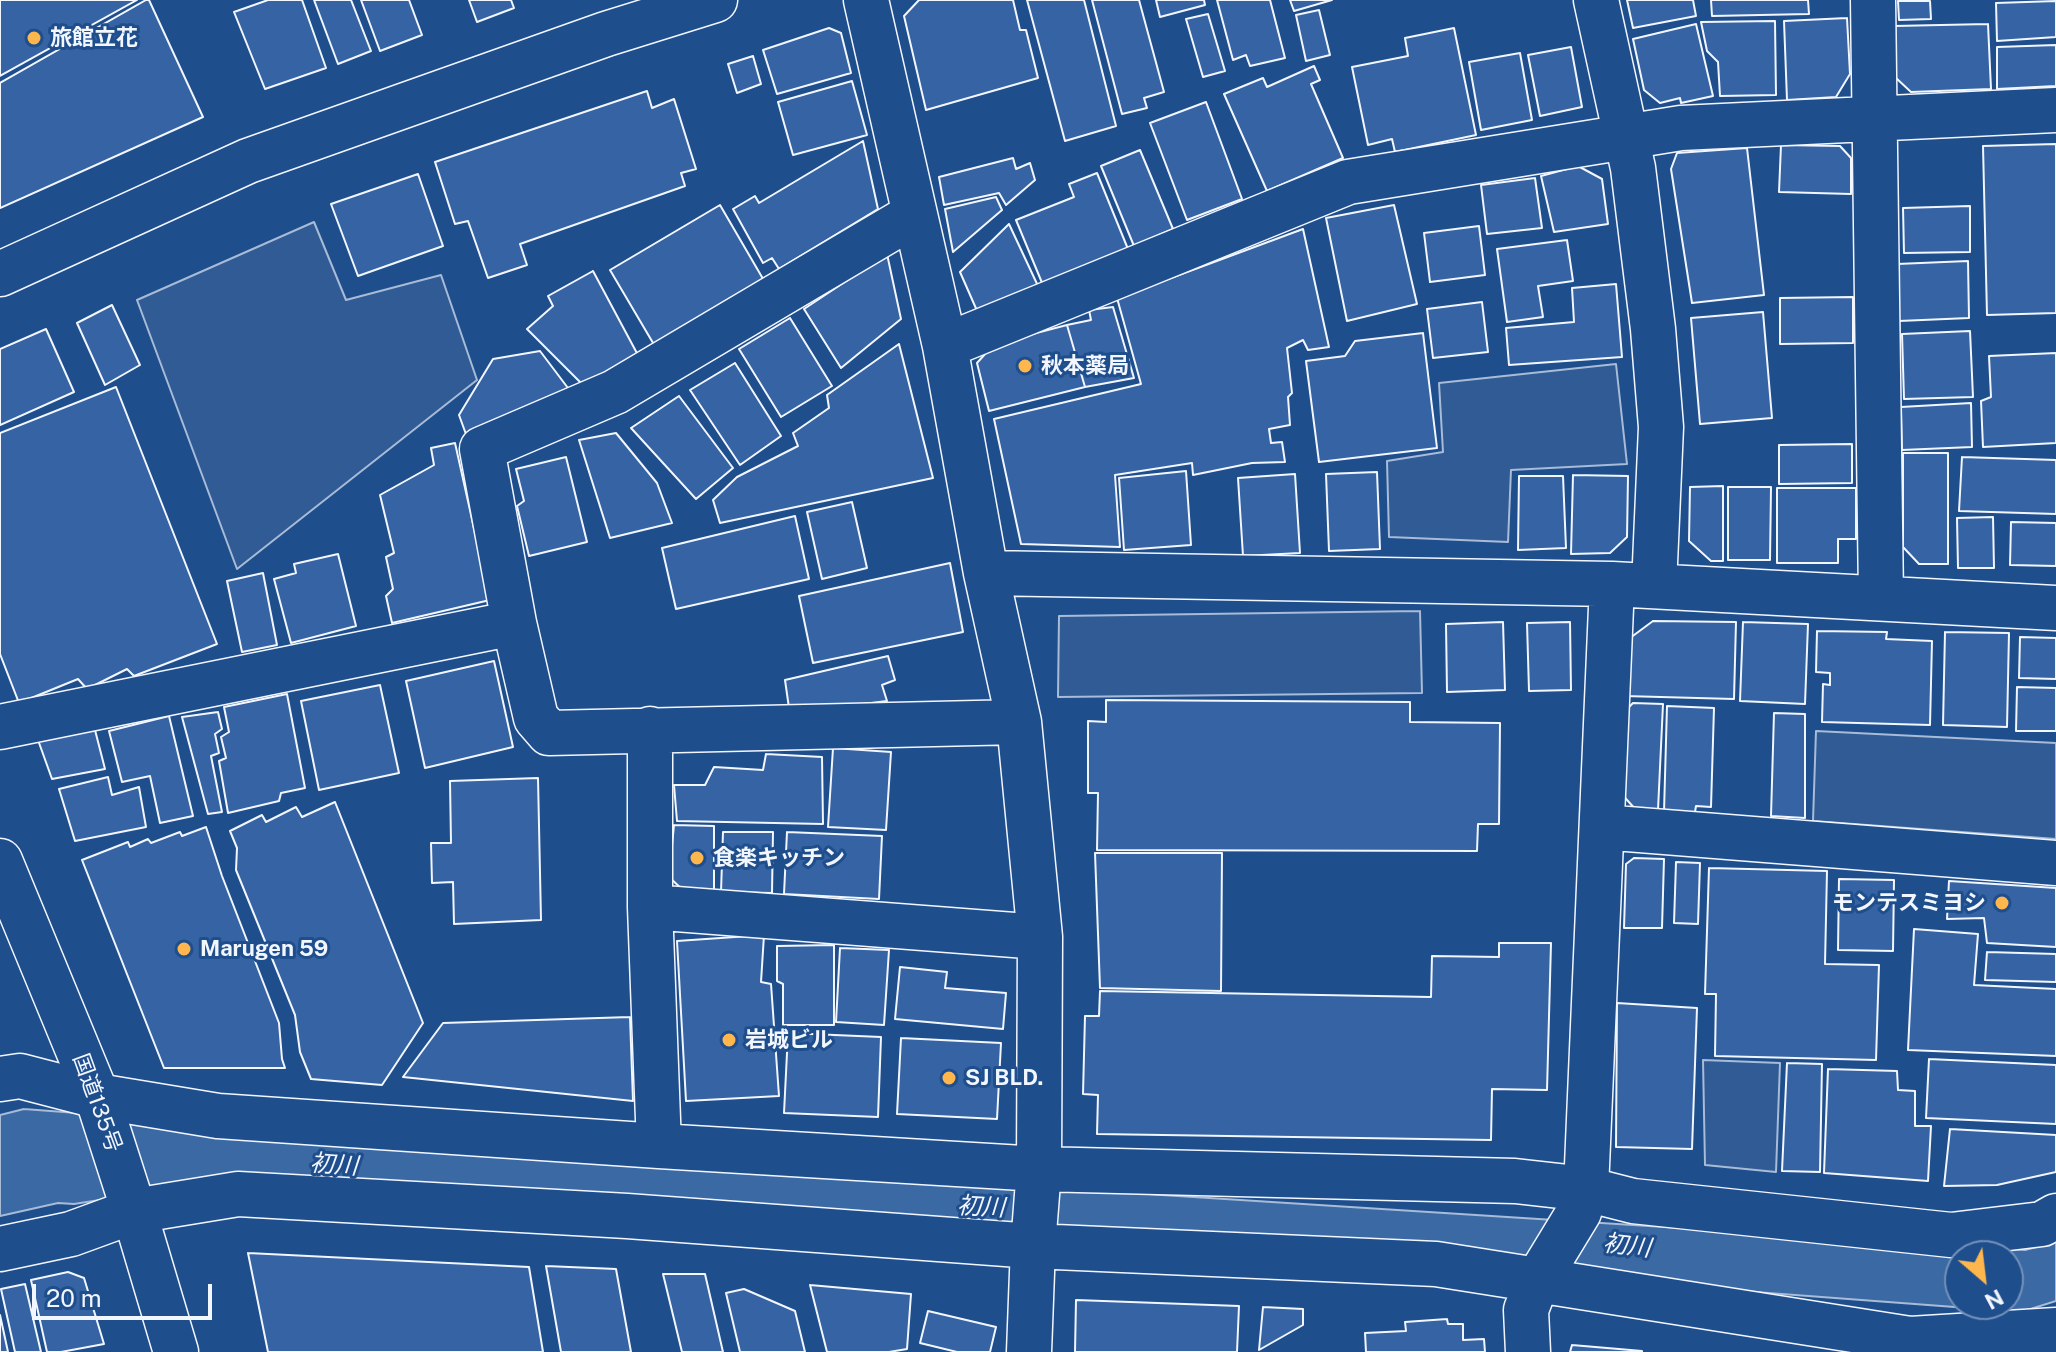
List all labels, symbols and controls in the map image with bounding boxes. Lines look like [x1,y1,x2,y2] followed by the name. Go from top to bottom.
[50,25,138,51] place label: 旅館立花
[25,29,43,47] marker: 旅館立花
[1041,353,1129,379] place label: 秋本薬局
[1016,357,1034,375] marker: 秋本薬局
[713,845,845,871] place label: 食楽キッチン
[688,849,706,867] marker: 食楽キッチン
[1832,890,1986,916] place label: モンテスミヨシ
[1993,894,2011,912] marker: モンテスミヨシ
[200,936,328,962] place label: Marugen 59
[175,940,193,958] marker: Marugen 59
[745,1027,833,1053] place label: 岩城ビル
[720,1031,738,1049] marker: 岩城ビル
[67,1050,127,1156] street label: 国道135号
[965,1065,1043,1091] place label: SJ BLD.
[940,1069,958,1087] marker: SJ BLD.
[309,1149,359,1181] water label: 初川
[956,1191,1006,1223] water label: 初川
[1601,1229,1653,1263] water label: 初川
[1944,1240,2024,1320] north arrow
[36,1268,216,1318] scale bar
[46,1284,102,1312] text: 20 m
[1981,1284,2008,1315] text: N

